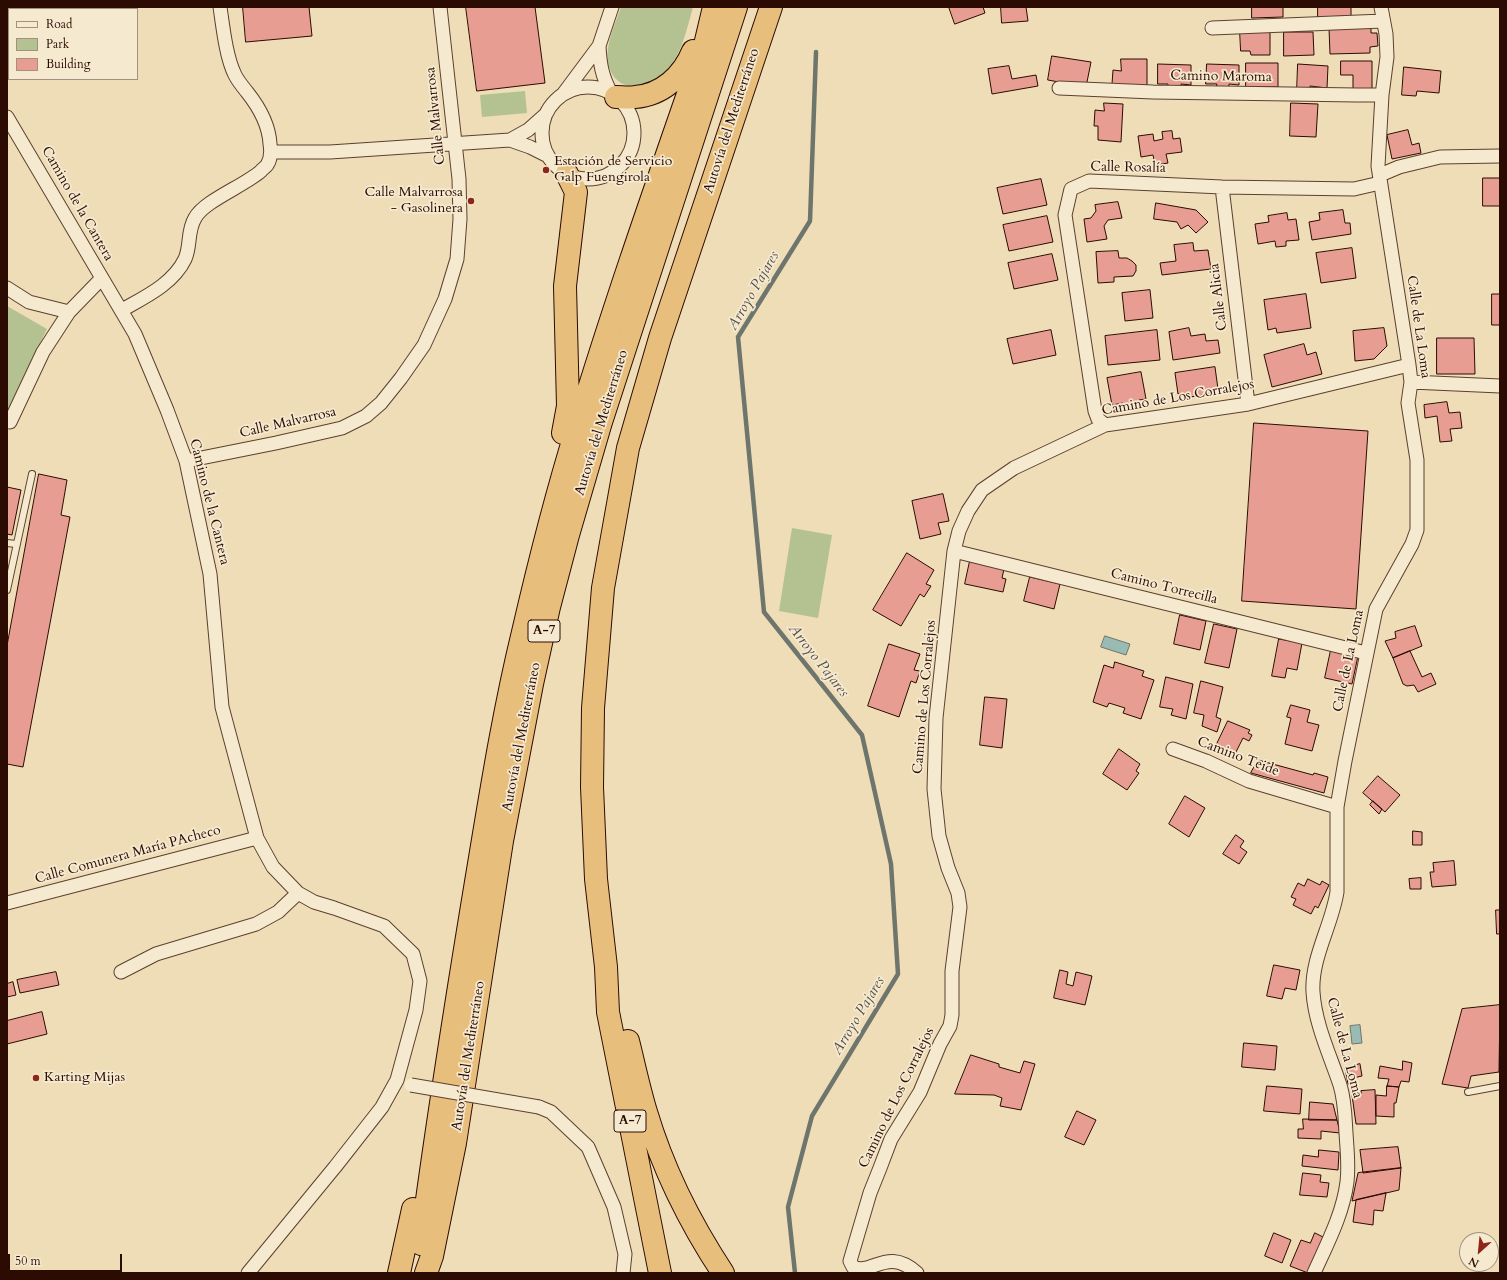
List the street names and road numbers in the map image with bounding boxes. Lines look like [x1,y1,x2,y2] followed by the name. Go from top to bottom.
[701,46,763,196] street label: Autovía del Mediterráneo
[423,66,449,166] street label: Calle Malvarrosa
[1170,68,1272,86] street label: Camino Maroma
[37,144,117,264] street label: Camino de la Cantera
[1090,159,1166,177] street label: Calle Rosalía
[1207,262,1231,332] street label: Calle Alicia
[1402,274,1434,380] street label: Calle de La Loma
[572,348,632,498] street label: Autovía del Mediterráneo
[1100,376,1256,420] street label: Camino de Los Corralejos
[238,404,338,442] street label: Calle Malvarrosa
[185,437,233,567] street label: Camino de la Cantera
[1109,566,1219,608] street label: Camino Torrecilla
[1330,609,1368,713] street label: Calle de La Loma
[910,619,940,775] street label: Camino de Los Corralejos
[528,620,560,642] road number: A-7
[499,661,545,813] street label: Autovía del Mediterráneo
[1195,734,1281,780] street label: Camino Teide
[33,822,223,888] street label: Calle Comunera María PAcheco
[449,980,489,1132] street label: Autovía del Mediterráneo
[1322,996,1366,1100] street label: Calle de La Loma
[856,1025,938,1171] street label: Camino de Los Corralejos
[614,1110,646,1132] road number: A-7

